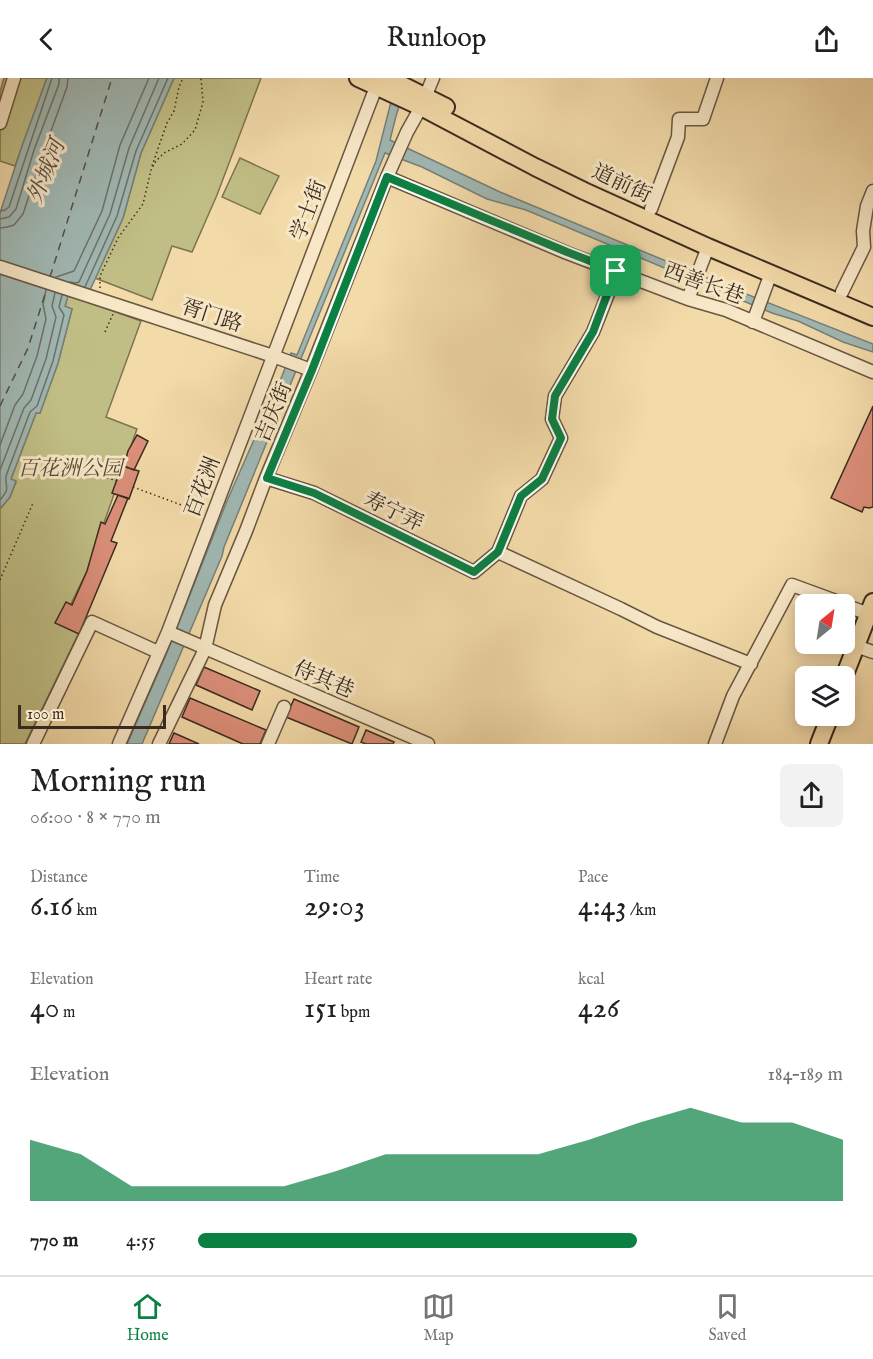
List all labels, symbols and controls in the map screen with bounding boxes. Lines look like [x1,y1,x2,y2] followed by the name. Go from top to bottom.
[387,22,486,56] text: Runloop
[30,23,63,56] icon: back
[810,23,843,56] icon: share
[22,132,74,208] water label: 外城河
[587,159,656,210] street label: 道前街
[286,176,333,245] street label: 学士街
[590,245,641,296] pin
[599,254,632,287] icon: arrive
[659,257,748,311] street label: 西善长巷
[177,294,246,339] street label: 胥门路
[250,378,299,447] street label: 吉庆街
[180,453,227,522] street label: 百花洲
[18,456,125,483] park label: 百花洲公园
[359,486,428,538] street label: 寿宁弄
[795,594,855,654] north arrow
[795,594,855,726] map controls
[289,656,358,705] street label: 侍其巷
[795,666,855,726] button: layers
[18,702,166,730] scale bar
[27,705,64,725] text: 100 m
[30,761,206,803] text: Morning run
[780,764,843,827] button: share
[30,805,161,830] text: 06:00 · 8 × 770 m
[30,868,88,888] text: Distance
[304,868,340,888] text: Time
[578,868,608,888] text: Pace
[30,888,73,926] text: 6.16
[304,888,365,926] text: 29:03
[578,888,627,926] text: 4:43
[73,901,97,921] text: km
[627,901,656,921] text: /km
[30,970,93,990] text: Elevation
[304,970,372,990] text: Heart rate
[578,970,605,990] text: kcal
[30,990,59,1028] text: 40
[304,990,337,1028] text: 151
[578,990,619,1028] text: 426
[59,1003,75,1023] text: m
[337,1003,370,1023] text: bpm
[30,1062,109,1087] text: Elevation
[767,1062,843,1087] text: 184–189 m
[30,1228,78,1253] text: 770 m
[126,1228,156,1253] text: 4:55
[127,1290,169,1346] tab: Home
[422,1290,455,1346] tab: Map
[708,1290,746,1346] tab: Saved

